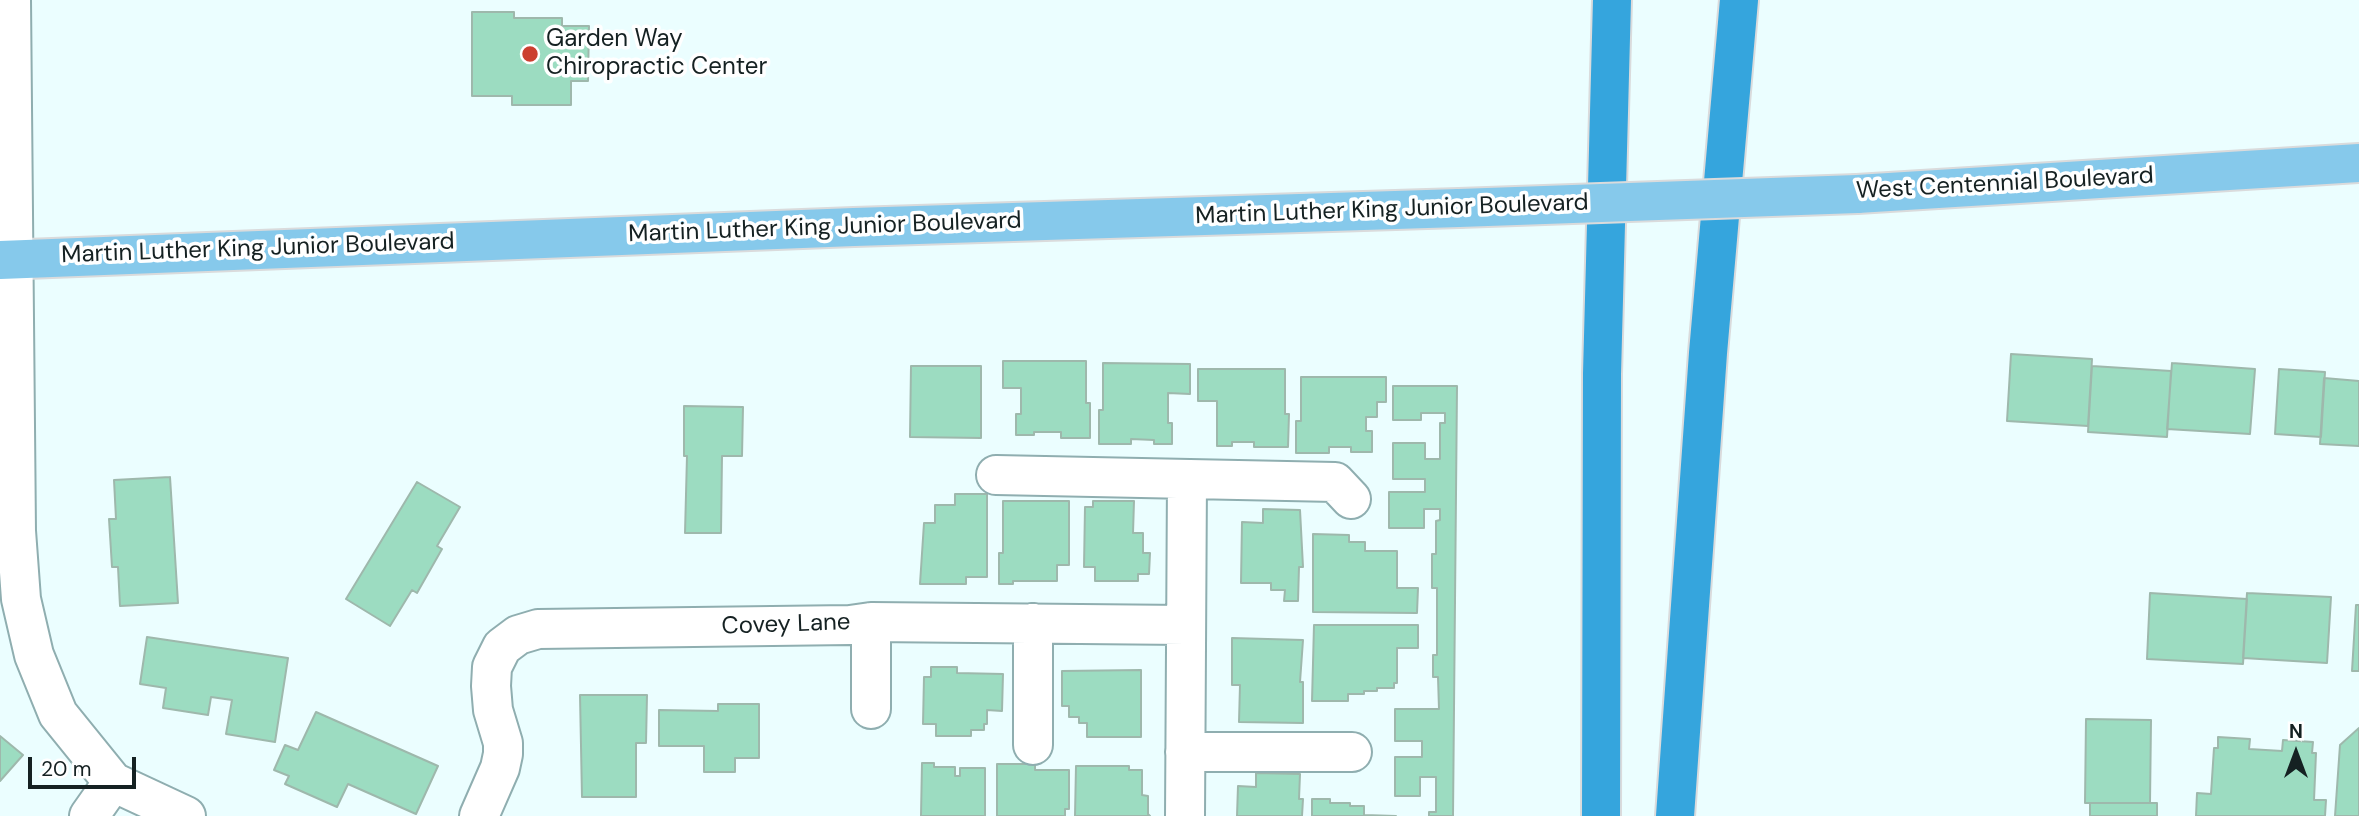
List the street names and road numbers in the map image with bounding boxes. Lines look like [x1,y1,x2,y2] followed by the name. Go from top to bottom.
[1855,162,2155,206] street label: West Centennial Boulevard
[1195,189,1589,231] street label: Martin Luther King Junior Boulevard
[628,207,1022,249] street label: Martin Luther King Junior Boulevard
[61,228,455,270] street label: Martin Luther King Junior Boulevard
[721,608,851,642] street label: Covey Lane

